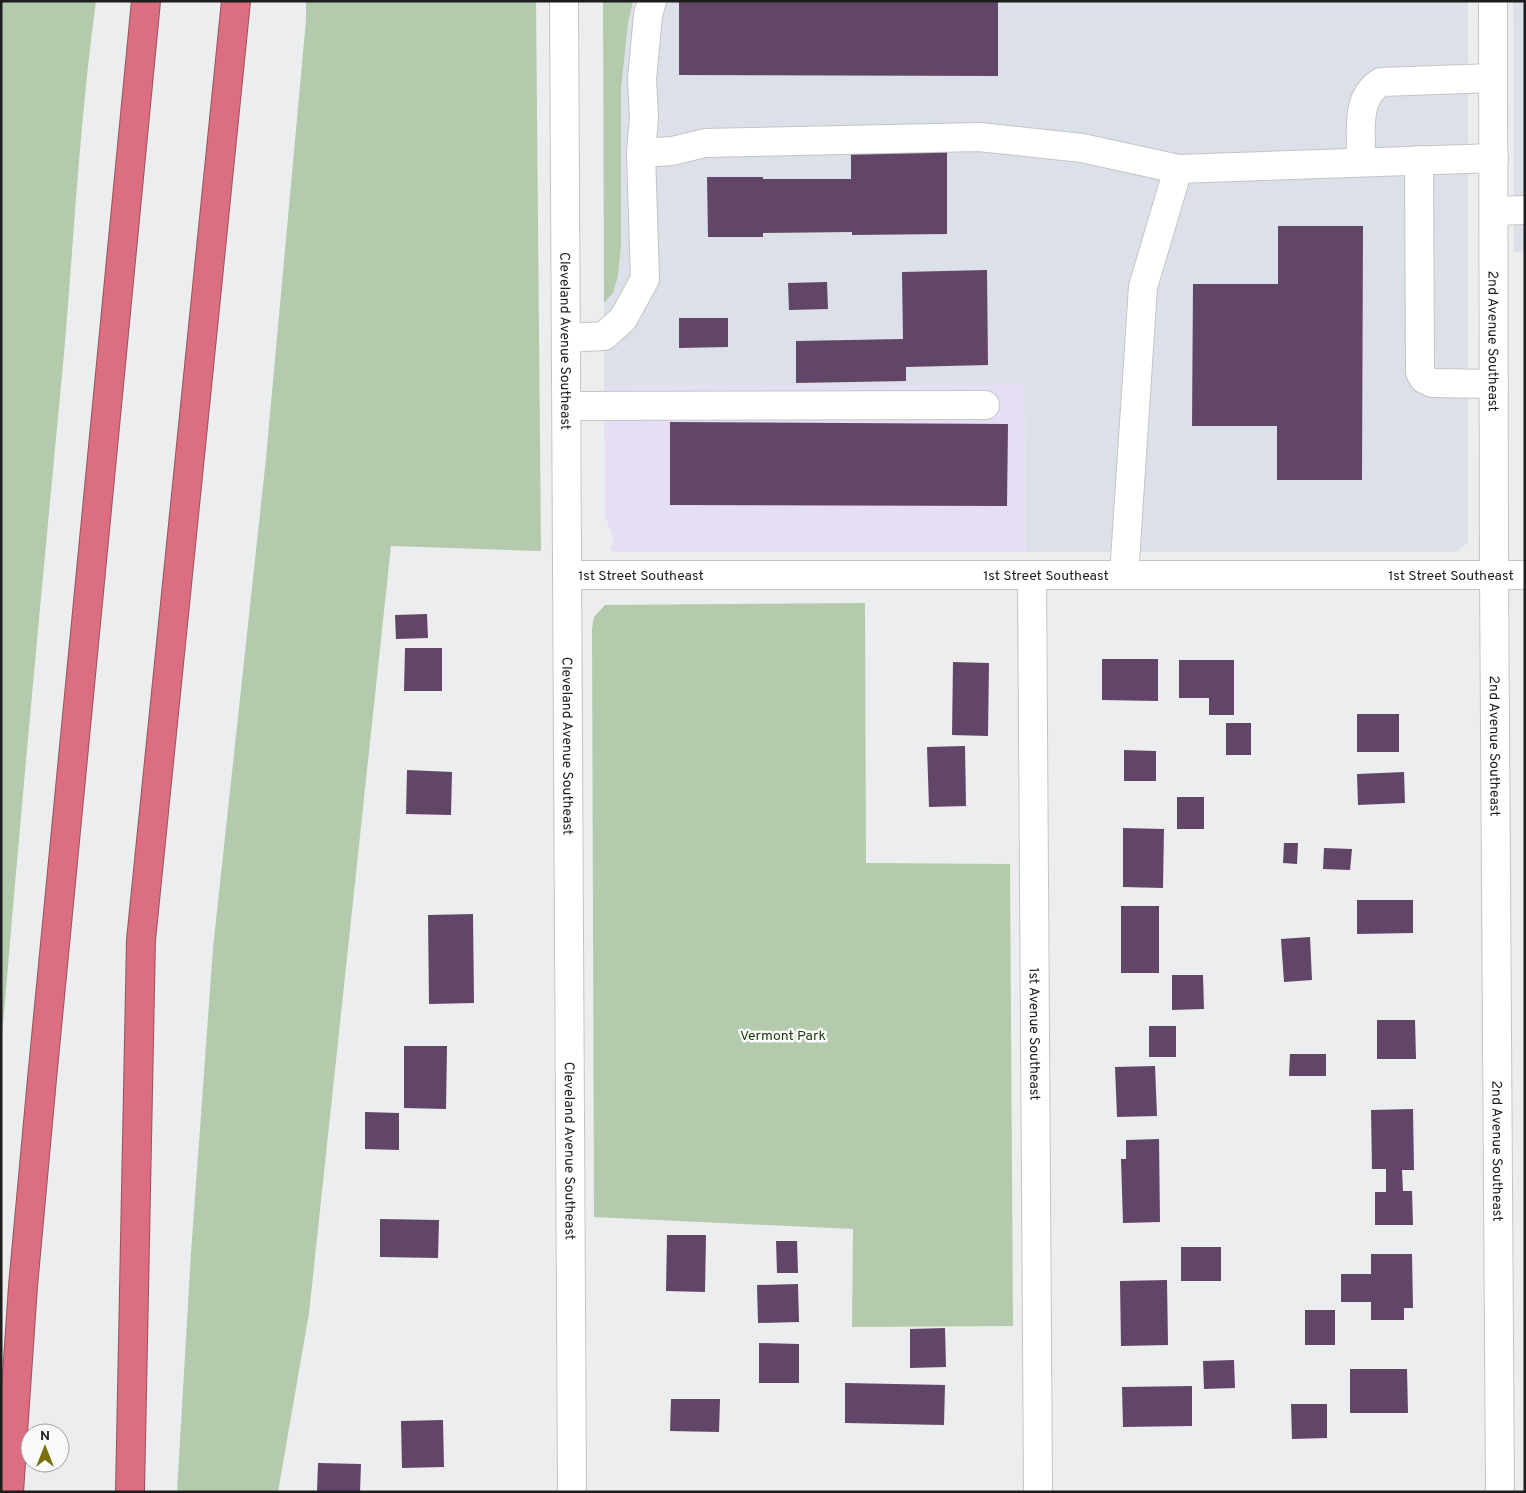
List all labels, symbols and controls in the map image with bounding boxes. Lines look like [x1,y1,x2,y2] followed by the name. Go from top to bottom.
[555,252,573,430] street label: Cleveland Avenue Southeast
[1483,271,1501,412] street label: 2nd Avenue Southeast
[578,568,704,585] street label: 1st Street Southeast
[983,568,1109,585] street label: 1st Street Southeast
[1388,568,1514,585] street label: 1st Street Southeast
[558,657,575,835] street label: Cleveland Avenue Southeast
[1485,675,1503,817] street label: 2nd Avenue Southeast
[1025,967,1042,1101] street label: 1st Avenue Southeast
[740,1028,826,1045] park label: Vermont Park
[560,1062,578,1240] street label: Cleveland Avenue Southeast
[1487,1080,1505,1222] street label: 2nd Avenue Southeast
[20,1423,70,1473] north arrow
[40,1428,50,1445] text: N

